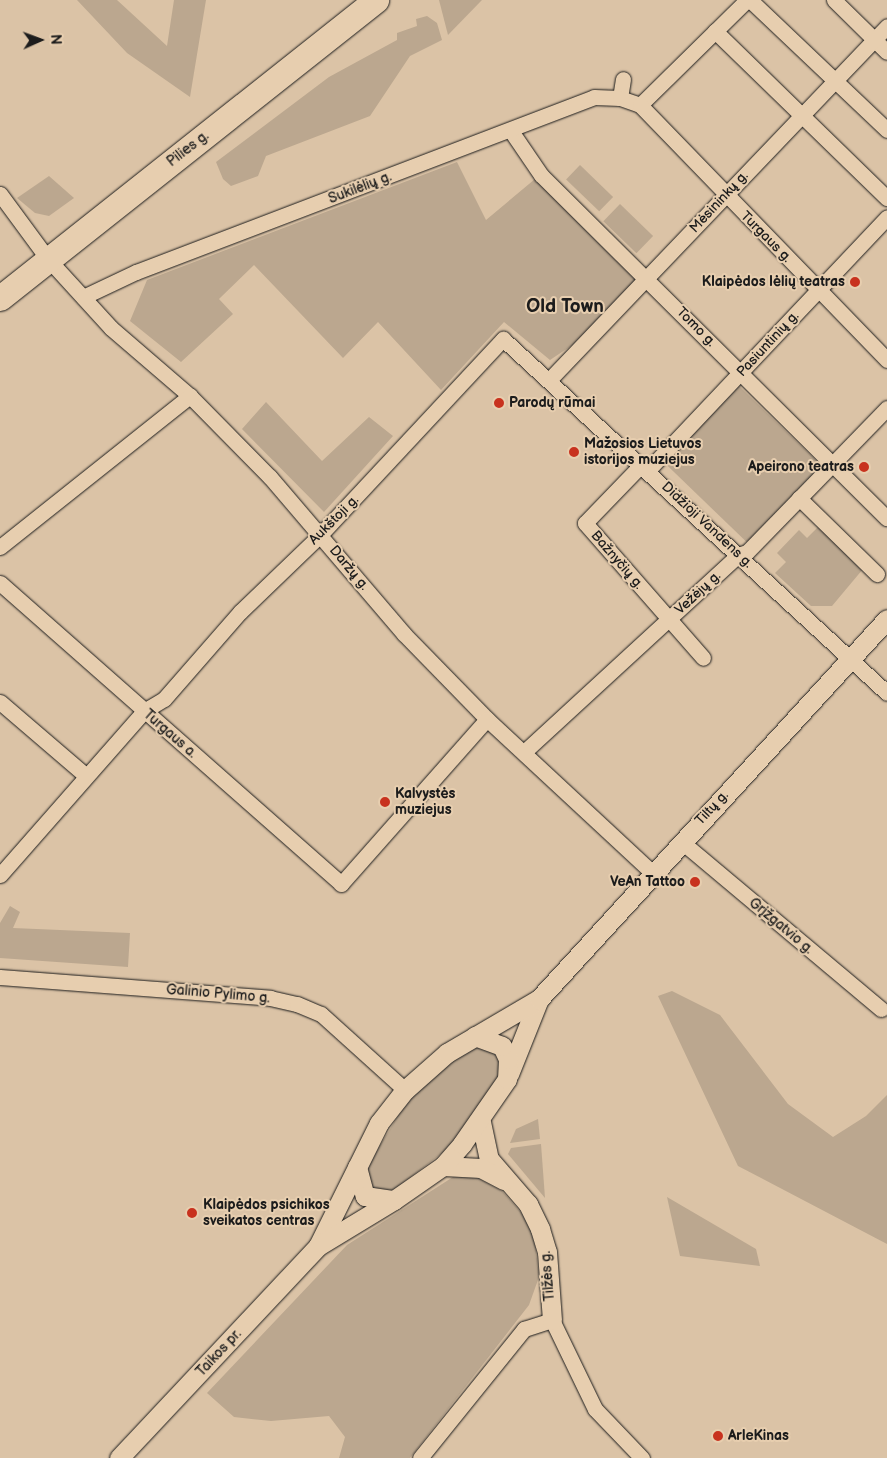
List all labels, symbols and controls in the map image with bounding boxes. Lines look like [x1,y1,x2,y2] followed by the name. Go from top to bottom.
[15,15,65,65] north arrow
[47,34,64,45] text: N
[164,128,212,170] street label: Pilies g.
[326,168,394,208] street label: Sukilėlių g.
[686,168,752,236] street label: Mėsininkų g.
[737,208,795,266] street label: Turgaus g.
[702,274,845,290] place label: Klaipėdos lėlių teatras
[849,276,861,288] marker: Klaipėdos lėlių teatras
[526,296,604,318] district label: Old Town
[673,304,719,350] street label: Tomo g.
[733,308,803,380] street label: Pasiuntinių g.
[509,395,595,411] place label: Parodų rūmai
[493,397,505,409] marker: Parodų rūmai
[584,436,701,468] place label: Mažosios Lietuvos istorijos muziejus
[568,446,580,458] marker: Mažosios Lietuvos istorijos muziejus
[748,459,854,475] place label: Apeirono teatras
[858,461,870,473] marker: Apeirono teatras
[658,478,756,572] street label: Didžioji Vandens g.
[306,492,362,548] street label: Aukštoji g.
[587,527,647,593] street label: Bažnyčių g.
[326,542,372,594] street label: Daržų g.
[672,568,724,618] street label: Vežėjų g.
[140,706,200,762] street label: Turgaus a.
[395,786,455,819] place label: Kalvystės muziejus
[692,787,732,829] street label: Tiltų g.
[379,796,391,808] marker: Kalvystės muziejus
[610,874,685,890] place label: VeAn Tattoo
[689,876,701,888] marker: VeAn Tattoo
[746,894,816,958] street label: Grįžgatvio g.
[165,981,271,1007] street label: Galinio Pylimo g.
[203,1197,330,1230] place label: Klaipėdos psichikos sveikatos centras
[185,1206,199,1220] marker: Klaipėdos psichikos sveikatos centras
[537,1250,559,1302] street label: Tilžės g.
[193,1326,245,1380] street label: Taikos pr.
[728,1428,789,1444] place label: ArleKinas
[712,1430,724,1442] marker: ArleKinas

